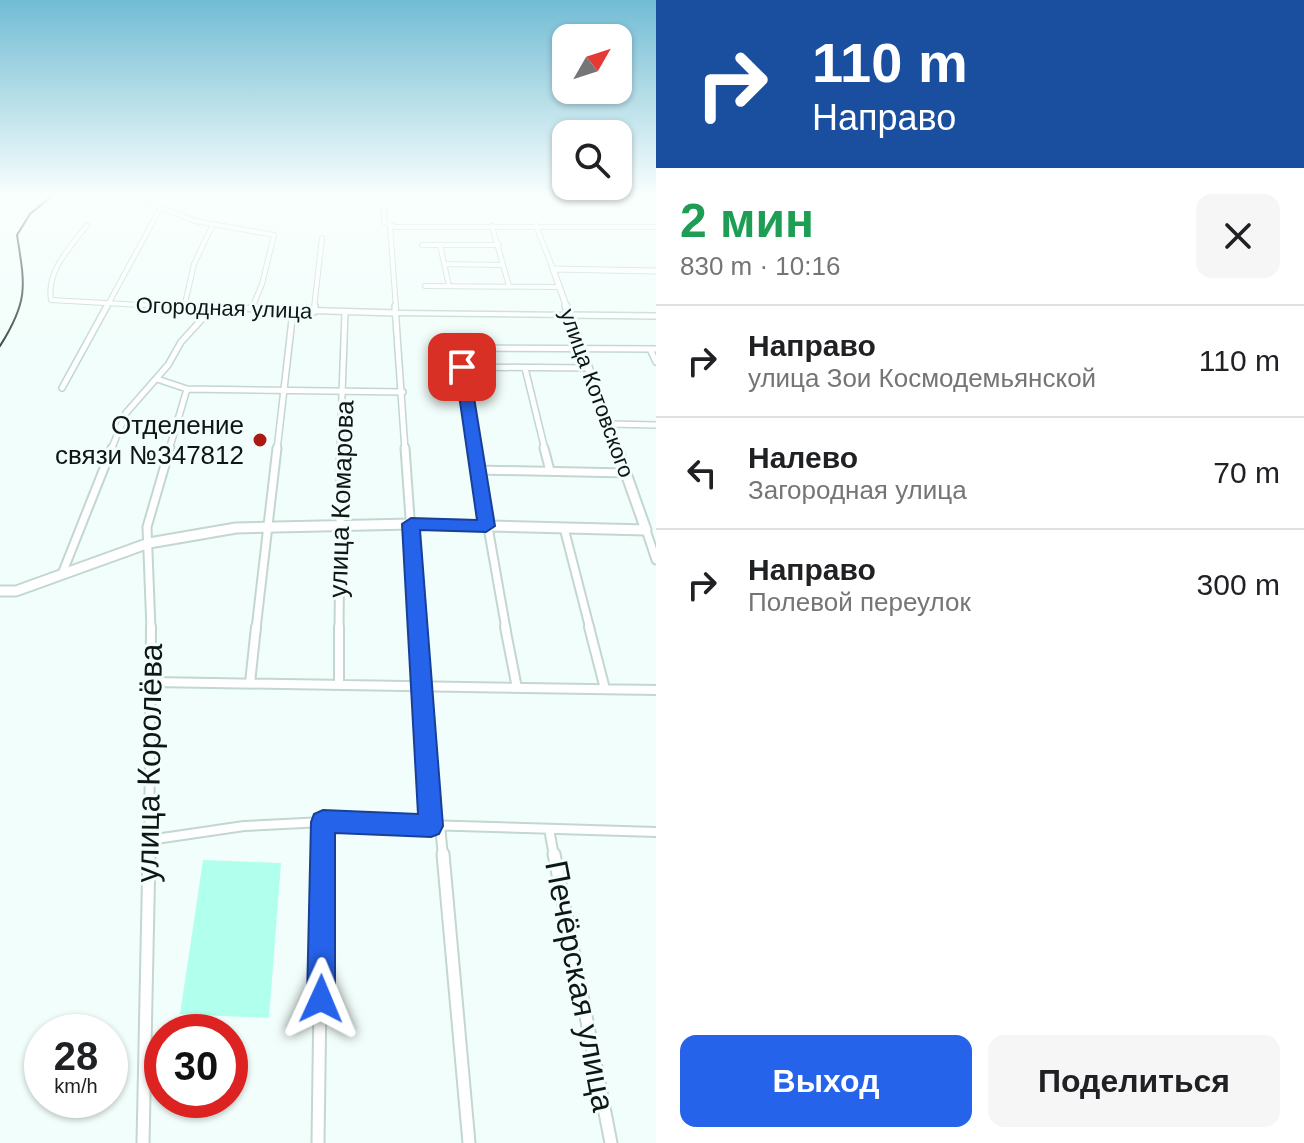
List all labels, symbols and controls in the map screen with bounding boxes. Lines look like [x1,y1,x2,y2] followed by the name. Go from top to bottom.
[552,24,632,104] north arrow
[552,24,632,200] map controls
[812,31,968,94] text: 110 m
[680,32,784,136] icon: right
[812,97,956,138] text: Направо
[552,120,632,200] button: search
[680,194,814,247] text: 2 мин
[1196,194,1280,278] button: close
[680,251,840,281] text: 830 m · 10:16
[135,292,313,324] street label: Огородная улица
[555,305,639,481] street label: улица Котовского
[748,329,876,362] text: Направо
[428,333,496,401] pin
[680,339,724,383] icon: right
[1199,344,1280,377] text: 110 m
[440,345,484,389] icon: arrive
[748,363,1096,393] text: улица Зои Космодемьянской
[323,399,359,598] street label: улица Комарова
[55,410,244,470] place label: Отделение связи №347812
[251,431,269,449] marker: Отделение связи №347812
[748,441,858,474] text: Налево
[680,451,724,495] icon: left
[1213,456,1280,489] text: 70 m
[748,475,967,505] text: Загородная улица
[748,553,876,586] text: Направо
[680,563,724,607] icon: right
[1197,568,1280,601] text: 300 m
[748,587,971,617] text: Полевой переулок
[129,643,169,883] street label: улица Королёва
[538,858,622,1115] street label: Печёрская улица
[279,957,363,1041] position arrow
[144,1014,248,1118] speed limit sign: 30
[54,1034,98,1078] text: 28
[680,1035,972,1127] button: Выход
[988,1035,1280,1127] button: Поделиться
[54,1075,98,1097] text: km/h

